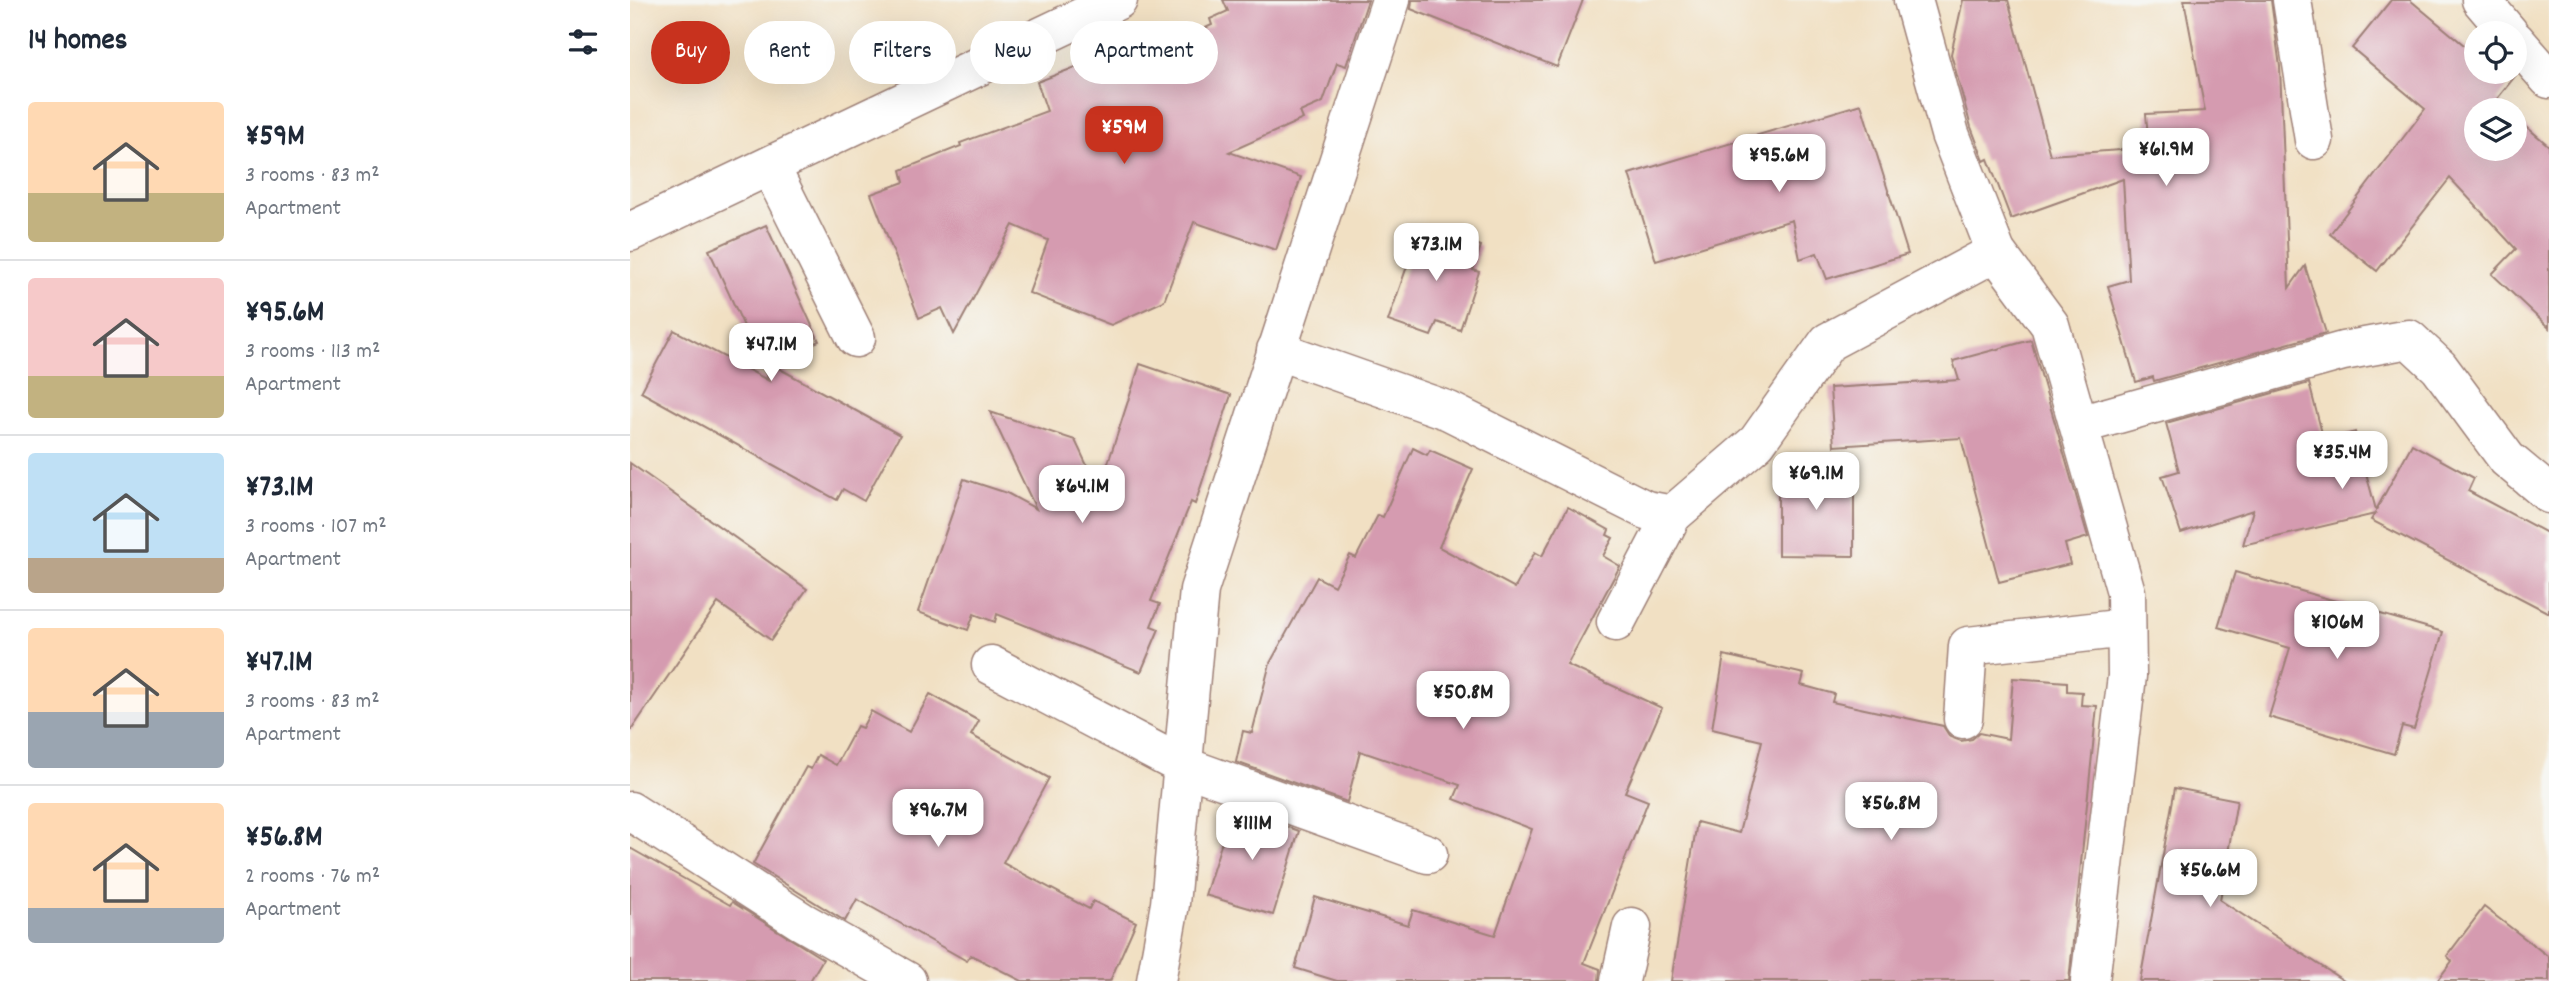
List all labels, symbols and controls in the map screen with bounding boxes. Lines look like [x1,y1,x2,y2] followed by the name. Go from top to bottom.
[28,21,127,64] text: 14 homes
[651,21,730,84] chip: Buy
[744,21,835,84] chip: Rent
[849,21,956,84] chip: Filters
[970,21,1056,84] chip: New
[1070,21,1218,84] chip: Apartment
[2464,21,2527,161] map controls
[2464,21,2527,84] button: locate
[564,23,602,61] icon: filters
[2464,98,2527,161] button: layers
[1083,106,1165,166] pin: ¥59M
[1101,112,1147,145] text: ¥59M
[245,117,305,160] text: ¥59M
[2109,128,2223,188] pin: ¥61.9M
[84,130,168,214] icon: home
[1722,134,1836,194] pin: ¥95.6M
[2138,134,2194,167] text: ¥61.9M
[1749,140,1809,173] text: ¥95.6M
[245,160,380,193] text: 3 rooms · 83 m²
[245,193,341,226] text: Apartment
[1379,224,1493,283] pin: ¥73.1M
[1410,229,1462,262] text: ¥73.1M
[245,293,324,336] text: ¥95.6M
[84,306,168,390] icon: home
[714,324,828,383] pin: ¥47.1M
[745,329,797,362] text: ¥47.1M
[245,336,381,369] text: 3 rooms · 113 m²
[245,369,341,402] text: Apartment
[2285,432,2399,491] pin: ¥35.4M
[2313,437,2371,470] text: ¥35.4M
[1759,452,1873,512] pin: ¥69.1M
[1788,458,1844,491] text: ¥69.1M
[1025,466,1139,525] pin: ¥64.1M
[245,468,313,511] text: ¥73.1M
[1055,471,1109,504] text: ¥64.1M
[84,481,168,565] icon: home
[245,511,387,544] text: 3 rooms · 107 m²
[245,544,341,577] text: Apartment
[2288,602,2386,661] pin: ¥106M
[2310,607,2364,640] text: ¥106M
[245,643,313,686] text: ¥47.1M
[84,656,168,740] icon: home
[1406,672,1520,731] pin: ¥50.8M
[1433,677,1493,710] text: ¥50.8M
[245,686,380,719] text: 3 rooms · 83 m²
[245,719,341,752] text: Apartment
[1834,782,1948,842] pin: ¥56.8M
[1861,788,1921,821] text: ¥56.8M
[881,790,995,849] pin: ¥96.7M
[908,795,968,828] text: ¥96.7M
[1203,802,1301,862] pin: ¥111M
[1232,808,1272,841] text: ¥111M
[245,818,323,861] text: ¥56.8M
[84,831,168,915] icon: home
[2153,850,2267,909] pin: ¥56.6M
[2179,855,2241,888] text: ¥56.6M
[245,861,380,894] text: 2 rooms · 76 m²
[245,894,341,927] text: Apartment

